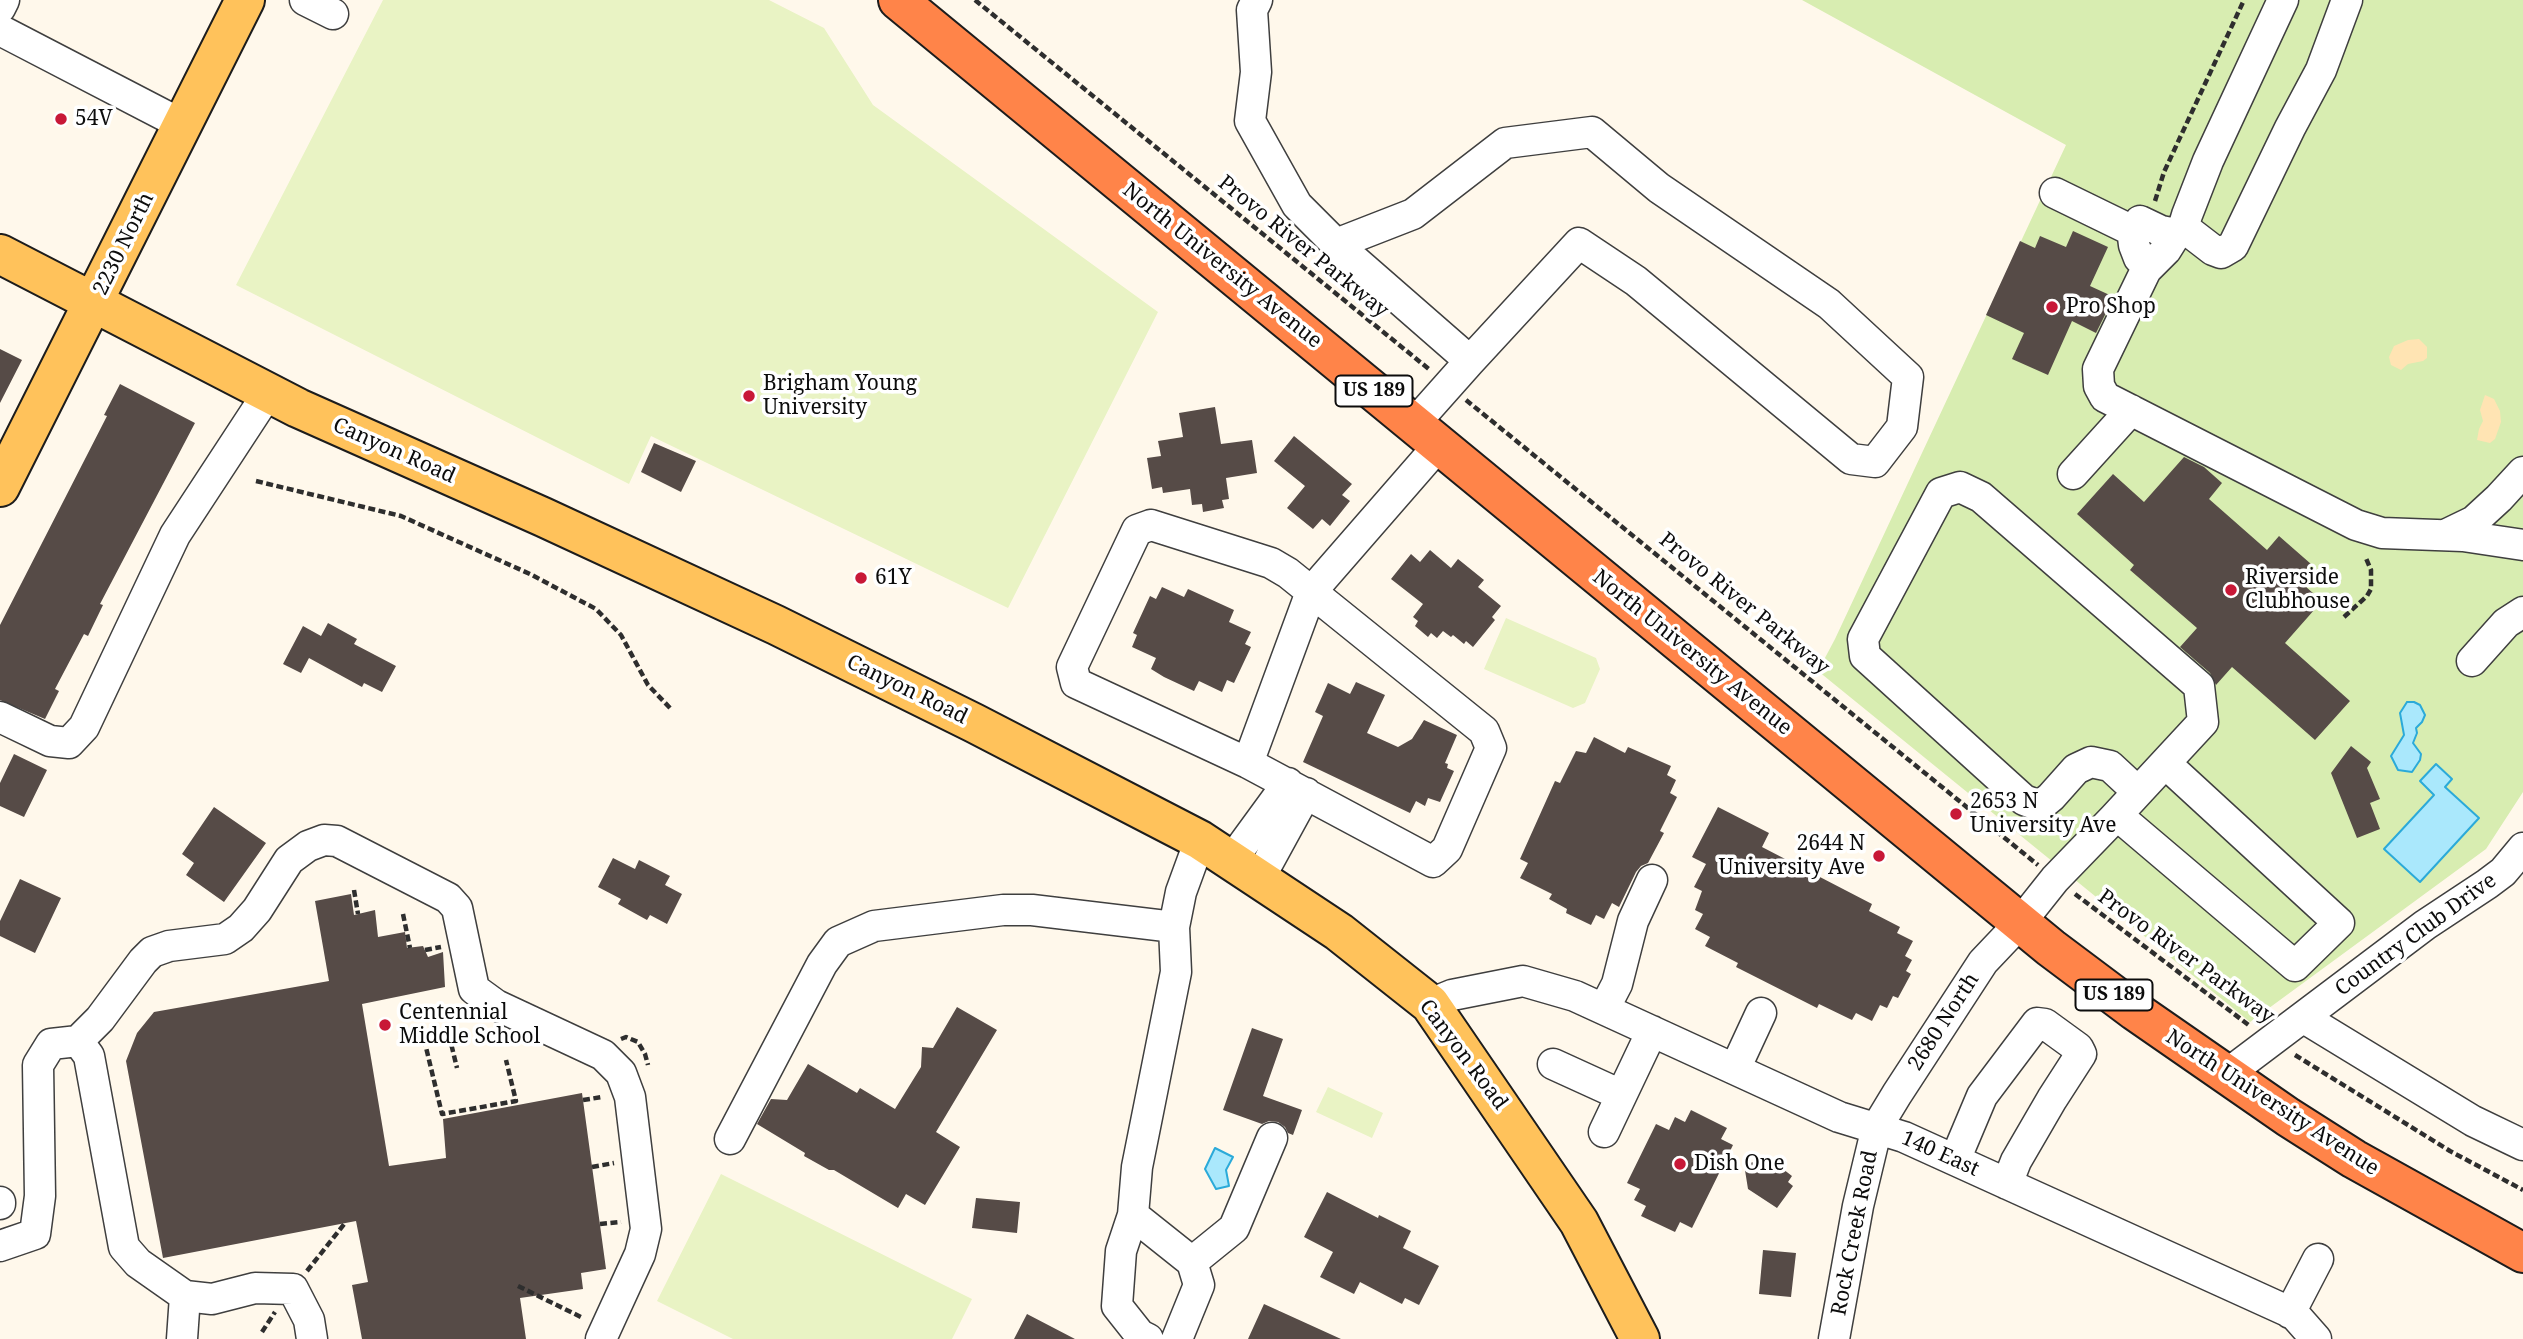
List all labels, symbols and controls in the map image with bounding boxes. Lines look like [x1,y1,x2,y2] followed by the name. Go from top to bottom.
[75,106,113,132] place label: 54V
[53,111,69,127] marker: 54V
[1213,171,1393,323] street label: Provo River Parkway
[1117,178,1327,354] street label: North University Avenue
[88,189,160,299] street label: 2230 North
[2066,294,2156,320] place label: Pro Shop
[2044,299,2060,315] marker: Pro Shop
[763,371,917,421] place label: Brigham Young University
[1336,376,1412,406] road number: US 189
[741,388,757,404] marker: Brigham Young University
[329,413,459,489] street label: Canyon Road
[1654,528,1834,680] street label: Provo River Parkway
[875,565,912,591] place label: 61Y
[1587,565,1797,741] street label: North University Avenue
[2245,565,2350,615] place label: Riverside Clubhouse
[853,570,869,586] marker: 61Y
[2223,582,2239,598] marker: Riverside Clubhouse
[842,650,972,730] street label: Canyon Road
[1970,789,2116,839] place label: 2653 N University Ave
[1948,806,1964,822] marker: 2653 N University Ave
[1719,831,1865,881] place label: 2644 N University Ave
[1871,848,1887,864] marker: 2644 N University Ave
[2331,868,2501,1002] street label: Country Club Drive
[2093,885,2279,1029] street label: Provo River Parkway
[1903,969,1985,1075] street label: 2680 North
[2076,979,2152,1010] road number: US 189
[1413,995,1513,1115] street label: Canyon Road
[399,1000,540,1050] place label: Centennial Middle School
[377,1017,393,1033] marker: Centennial Middle School
[2161,1025,2383,1181] street label: North University Avenue
[1897,1126,1983,1182] street label: 140 East
[1827,1148,1883,1318] street label: Rock Creek Road
[1694,1151,1785,1177] place label: Dish One
[1672,1156,1688,1172] marker: Dish One

